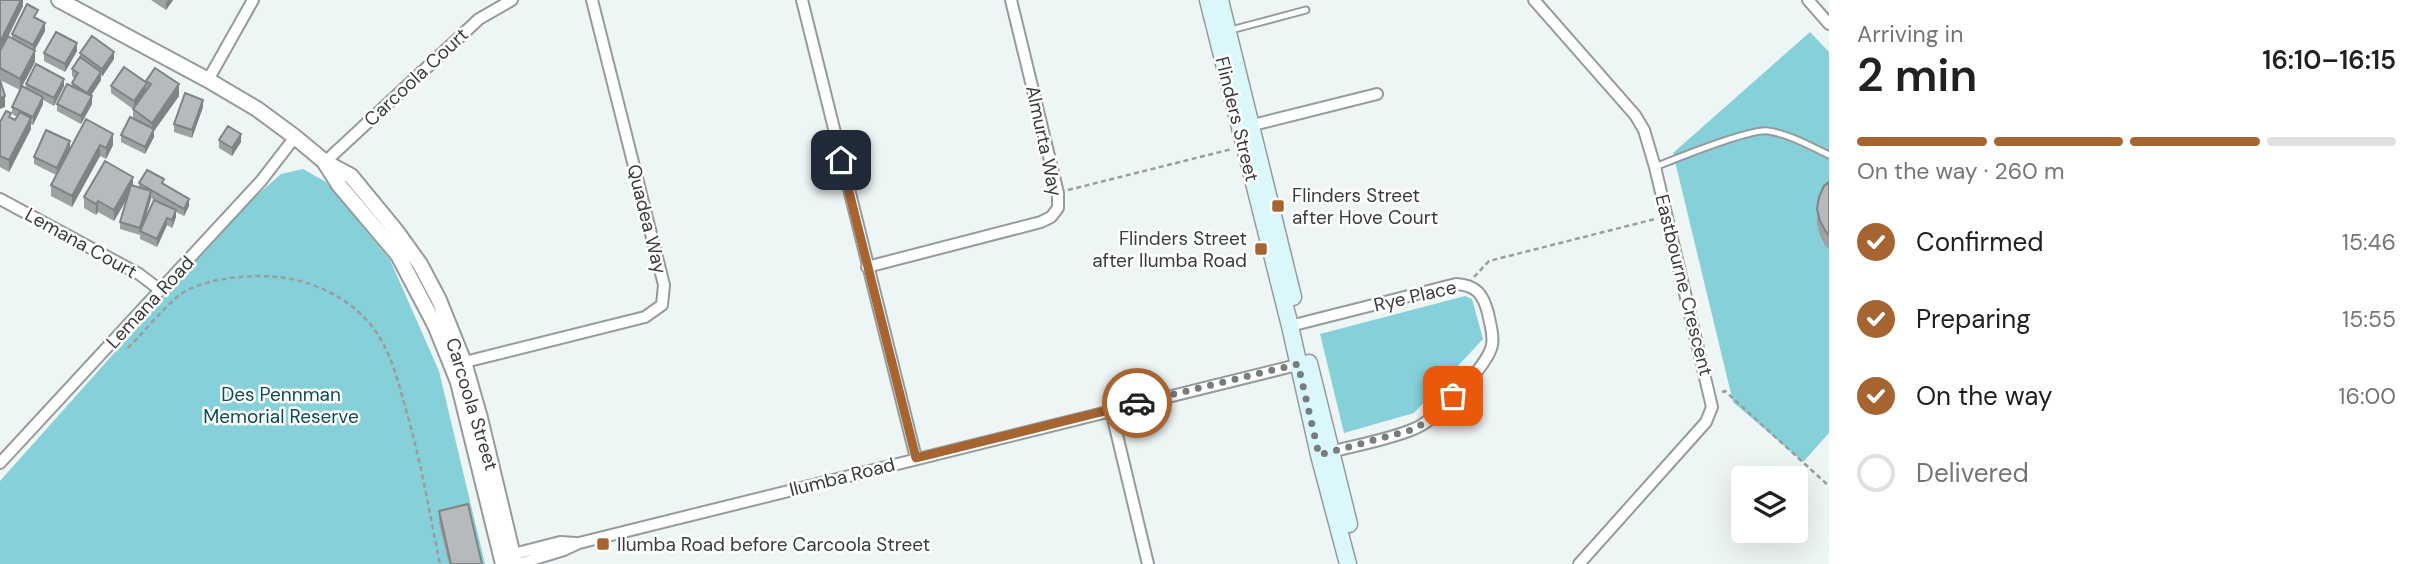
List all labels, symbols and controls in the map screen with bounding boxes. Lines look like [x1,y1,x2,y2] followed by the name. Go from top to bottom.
[1857,19,1963,49] text: Arriving in
[359,22,473,132] street label: Carcoola Court
[2262,43,2396,77] text: 16:10–16:15
[1857,45,1977,105] text: 2 min
[1209,54,1265,184] street label: Flinders Street
[1020,83,1068,199] street label: Almurta Way
[811,130,871,190] pin
[822,141,860,179] icon: home
[1857,156,2064,186] text: On the way · 260 m
[621,162,673,277] street label: Quadea Way
[1292,183,1438,230] place label: Flinders Street after Hove Court
[1649,192,1719,378] street label: Eastbourne Crescent
[1270,198,1286,214] marker: Flinders Street after Hove Court
[21,202,141,284] street label: Lemana Court
[1857,223,1895,261] icon: check
[1916,225,2043,259] text: Confirmed
[1092,226,1247,273] place label: Flinders Street after Ilumba Road
[2342,227,2396,257] text: 15:46
[1253,241,1269,257] marker: Flinders Street after Ilumba Road
[101,250,199,354] street label: Lemana Road
[1371,274,1459,318] street label: Rye Place
[1857,300,1895,338] icon: check
[1916,302,2031,336] text: Preparing
[2342,304,2396,334] text: 15:55
[440,335,504,473] street label: Carcoola Street
[1423,366,1483,426] pin
[1102,368,1172,438] courier
[1434,377,1472,415] icon: bag
[1857,377,1895,415] icon: check
[1916,379,2052,413] text: On the way
[2338,381,2396,411] text: 16:00
[203,382,359,429] park label: Des Pennman Memorial Reserve
[1118,384,1156,422] icon: car
[787,452,897,502] street label: Ilumba Road
[1916,456,2029,490] text: Delivered
[1731,466,1808,543] map controls
[1731,466,1808,543] button: layers
[617,532,930,557] place label: Ilumba Road before Carcoola Street
[595,536,611,552] marker: Ilumba Road before Carcoola Street

